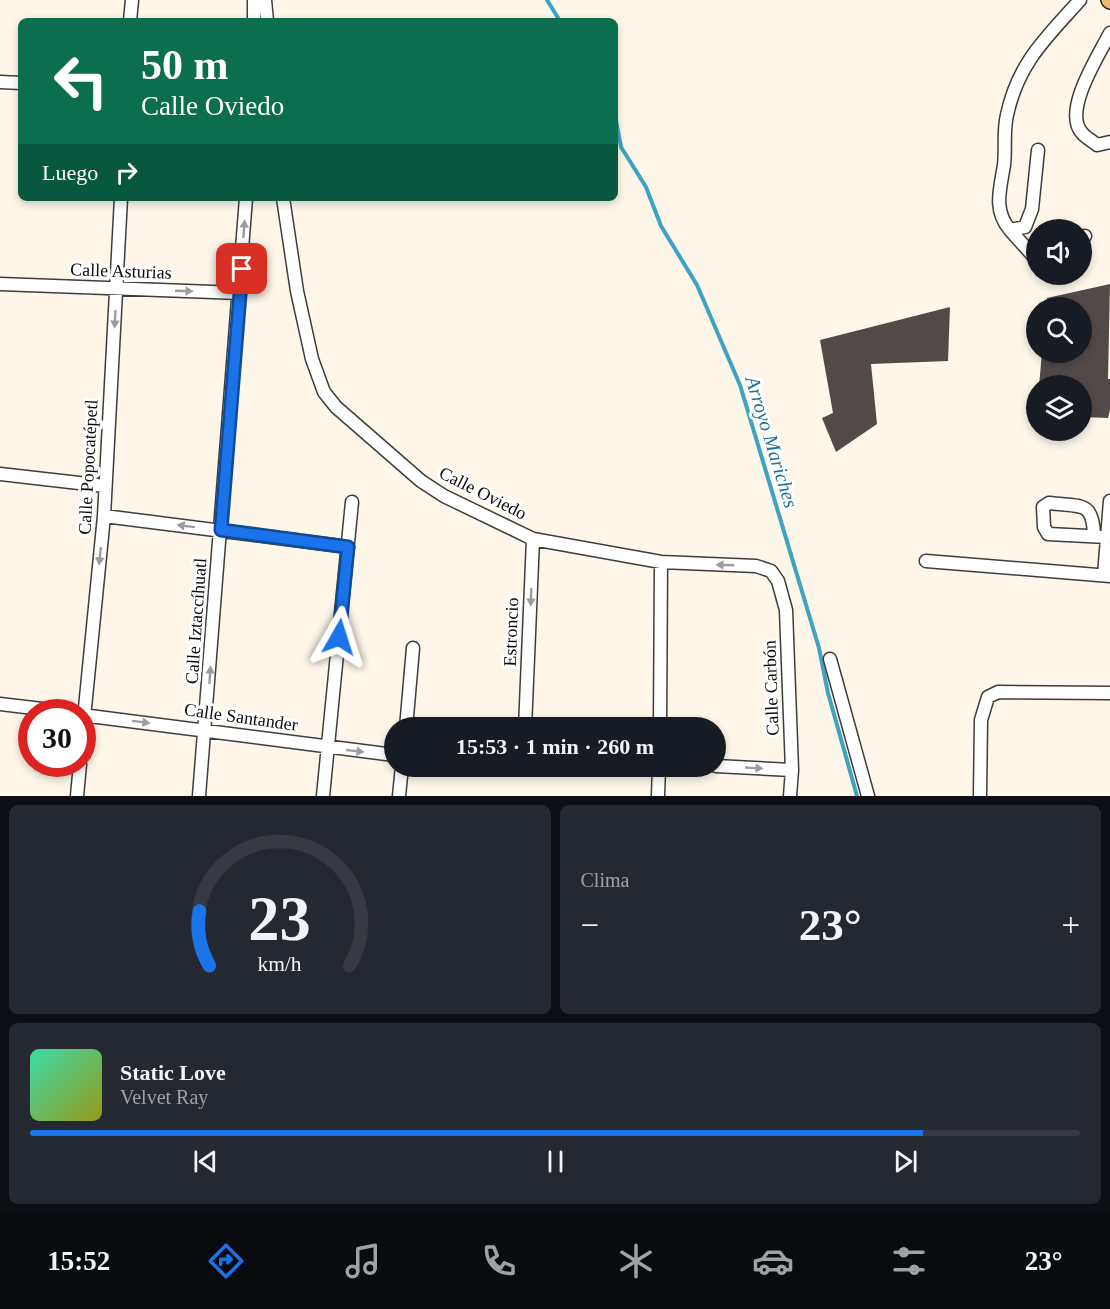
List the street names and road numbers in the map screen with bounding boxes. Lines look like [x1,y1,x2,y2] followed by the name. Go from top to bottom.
[70,259,172,283] street label: Calle Asturias
[74,399,102,535] street label: Calle Popocatépetl
[436,462,530,524] street label: Calle Oviedo
[182,557,210,685] street label: Calle Iztaccíhuatl
[500,597,522,667] street label: Estroncio
[759,640,783,736] street label: Calle Carbón
[183,699,299,735] street label: Calle Santander

